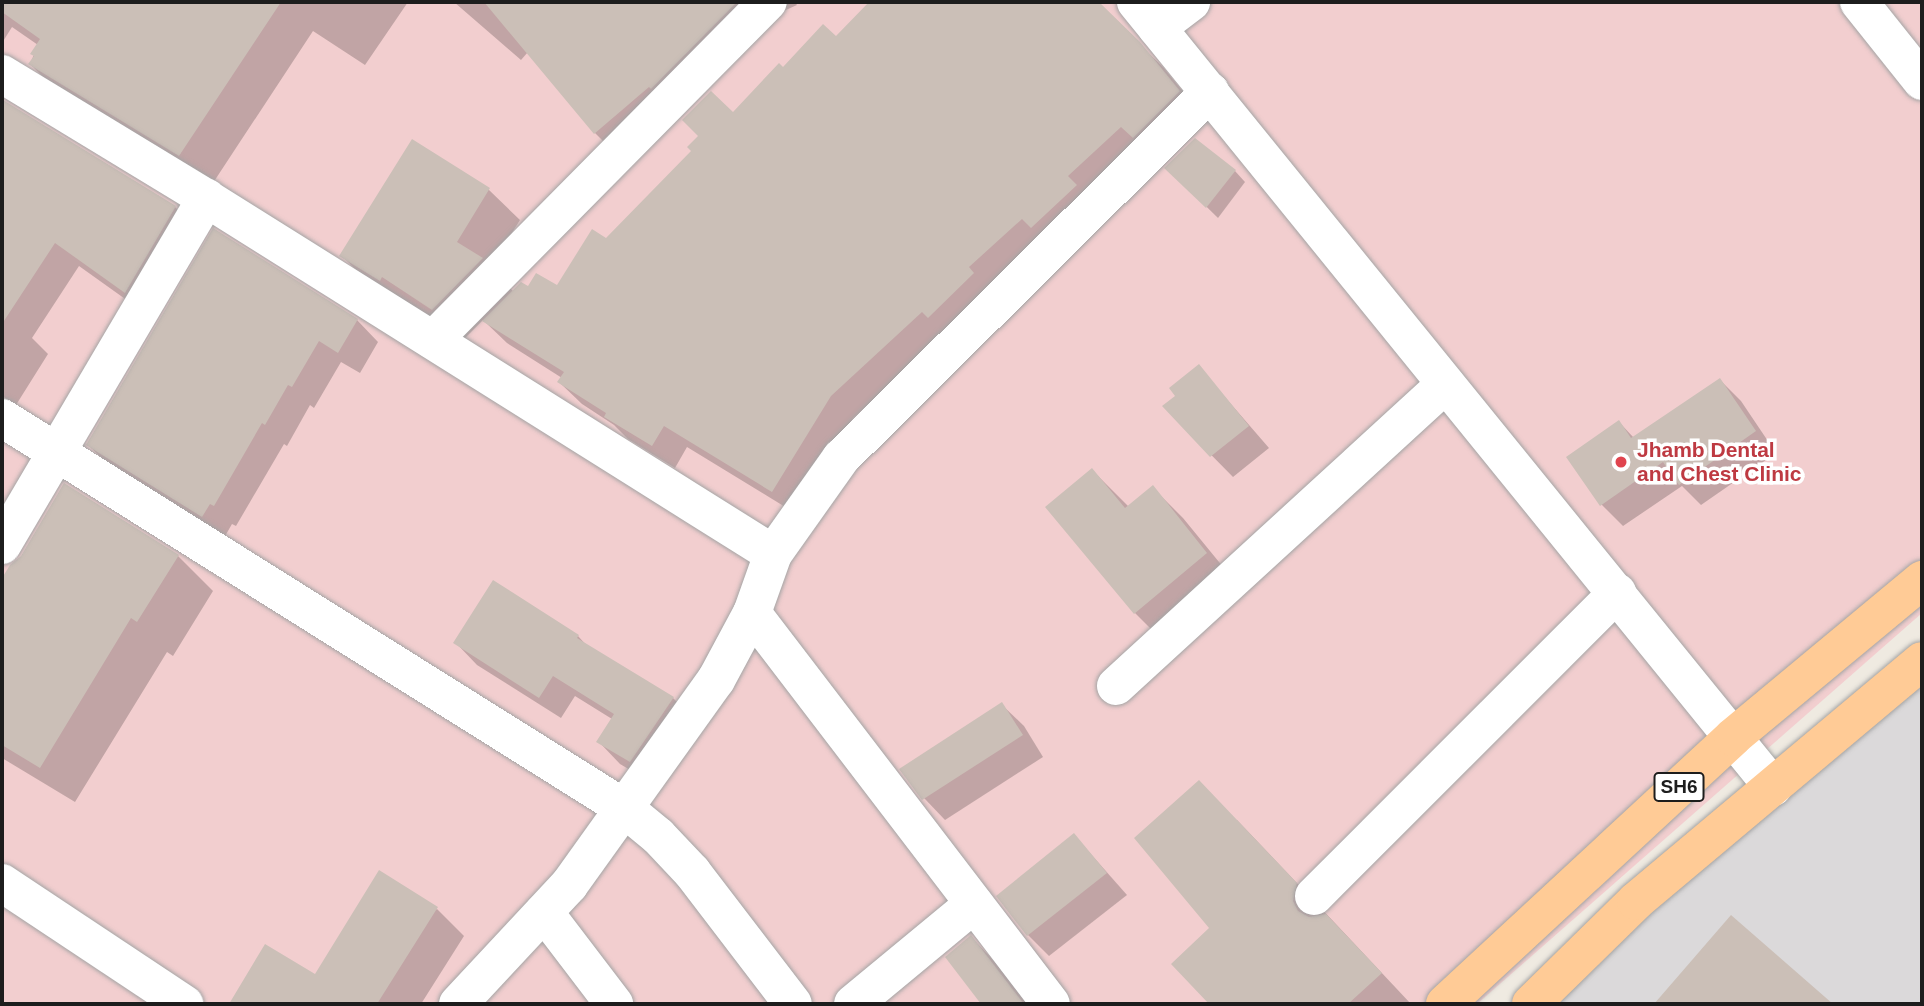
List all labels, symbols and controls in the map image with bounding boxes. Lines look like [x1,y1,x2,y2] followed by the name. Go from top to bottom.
[1637,437,1802,487] place label: Jhamb Dental and Chest Clinic
[1611,452,1631,472] marker: Jhamb Dental and Chest Clinic
[1653,772,1705,802] road number: SH6

